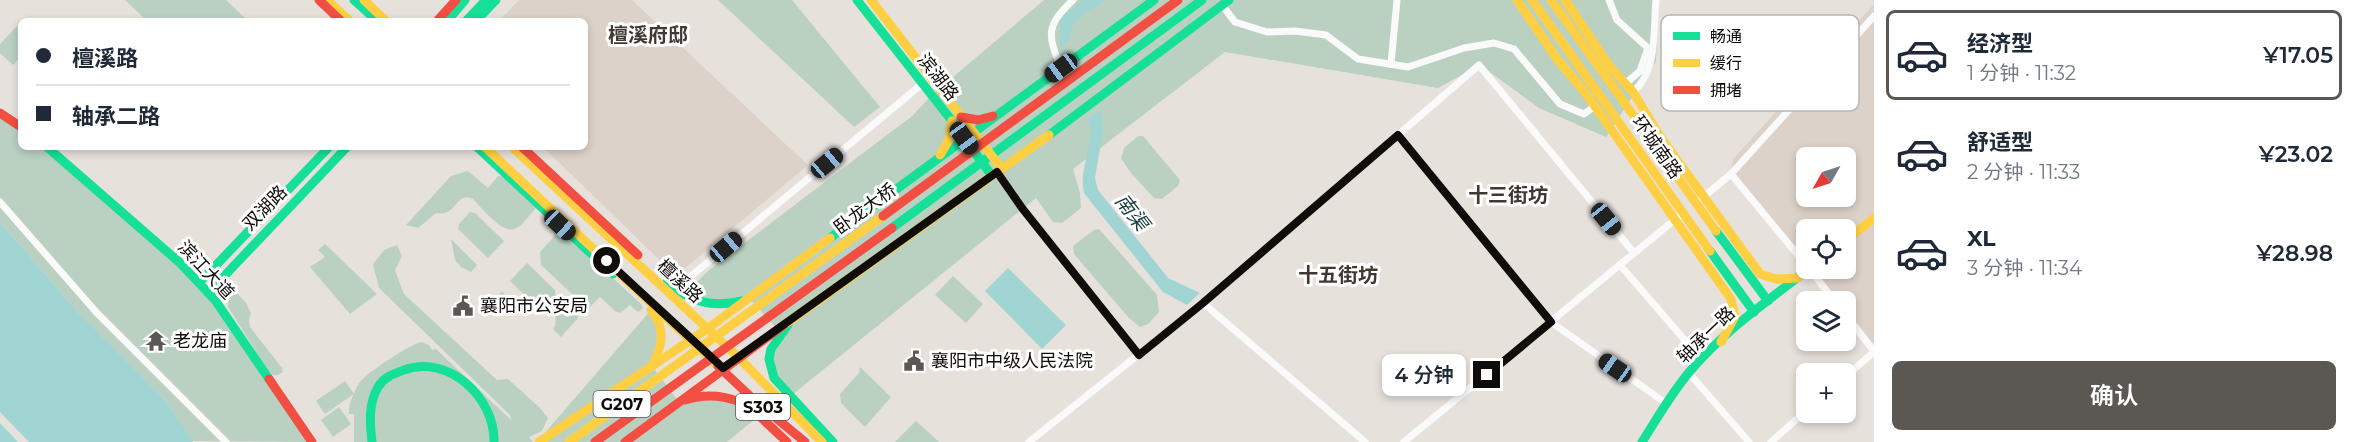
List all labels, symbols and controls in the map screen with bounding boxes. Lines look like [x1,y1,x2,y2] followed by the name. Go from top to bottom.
[1661,15,1859,111] legend
[608,23,688,47] district label: 檀溪府邸
[1710,27,1742,46] text: 畅通
[1895,28,1949,82] icon: car
[1967,30,2033,57] text: 经济型
[2263,42,2333,69] text: ¥17.05
[72,45,138,72] text: 檀溪路
[913,49,963,105] street label: 滨湖路
[1041,50,1081,86] car
[1710,54,1742,73] text: 缓行
[1967,61,2076,85] text: 1 分钟 · 11:32
[1710,81,1742,100] text: 拥堵
[72,103,160,130] text: 轴承二路
[1627,111,1687,183] street label: 环城南路
[946,118,982,158] car
[1895,127,1949,181] icon: car
[1967,129,2033,156] text: 舒适型
[2259,141,2333,168] text: ¥23.02
[807,145,847,181] car
[1796,147,1856,207] north arrow
[1796,147,1856,423] map controls
[1967,160,2080,184] text: 2 分钟 · 11:33
[829,179,901,239] street label: 卧龙大桥
[238,181,292,235] street label: 双湖路
[1468,183,1548,207] district label: 十三街坊
[1110,189,1156,238] water label: 南渠
[1588,199,1624,239] car
[541,206,579,244] car
[1796,219,1856,279] button: locate
[1967,225,1996,252] text: XL
[1895,226,1949,280] icon: car
[706,229,746,265] car
[173,236,239,304] street label: 滨江大道
[2256,240,2333,267] text: ¥28.98
[593,247,620,274] route start
[653,255,707,307] street label: 檀溪路
[1967,256,2082,280] text: 3 分钟 · 11:34
[1298,263,1378,287] district label: 十五街坊
[1796,291,1856,351] button: layers
[451,294,475,318] public building icon: 襄阳市公安局
[480,295,588,317] place label: 襄阳市公安局
[1672,302,1740,368] street label: 轴承一路
[144,329,168,353] temple icon: 老龙庙
[173,330,227,352] place label: 老龙庙
[902,349,926,373] public building icon: 襄阳市中级人民法院
[931,350,1093,372] place label: 襄阳市中级人民法院
[1595,350,1635,386] car
[1382,354,1466,396] callout: 4 分钟
[1473,361,1500,388] route end
[1892,361,2336,430] button: 确认
[1394,363,1454,387] text: 4 分钟
[1796,363,1856,423] button: +
[594,391,650,417] road number: G207
[736,394,790,420] road number: S303

